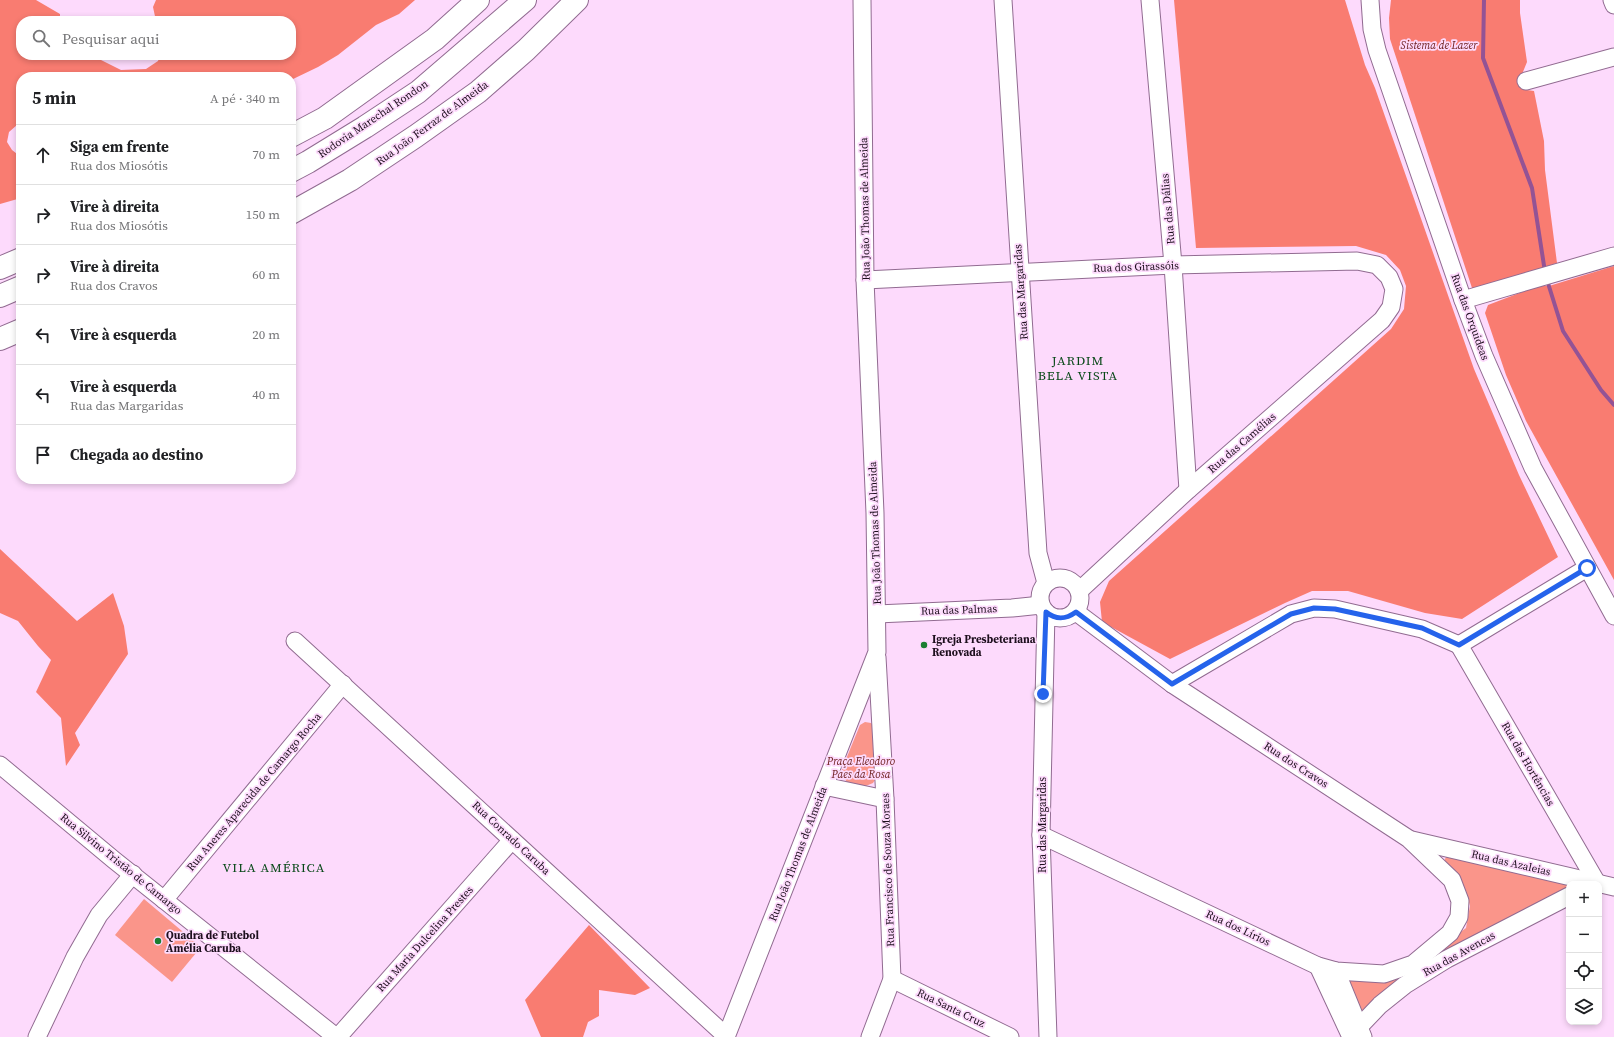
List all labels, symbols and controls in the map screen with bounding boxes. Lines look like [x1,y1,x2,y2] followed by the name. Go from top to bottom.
[16,16,296,60] search box
[30,27,52,49] icon: search
[62,28,159,49] text: Pesquisar aqui
[1401,38,1478,53] park label: Sistema de Lazer
[315,76,431,161] street label: Rodovia Marechal Rondon
[373,77,491,169] street label: Rua João Ferraz de Almeida
[32,86,76,110] text: 5 min
[210,90,280,107] text: A pé · 340 m
[70,136,169,157] text: Siga em frente
[856,137,874,281] street label: Rua João Thomas de Almeida
[32,144,54,166] icon: ahead
[252,146,280,163] text: 70 m
[70,157,168,174] text: Rua dos Miosótis
[1157,173,1179,245] street label: Rua das Dálias
[70,196,159,217] text: Vire à direita
[32,204,54,226] icon: right
[246,206,280,223] text: 150 m
[70,217,168,234] text: Rua dos Miosótis
[1010,243,1032,340] street label: Rua das Margaridas
[70,256,159,277] text: Vire à direita
[1093,258,1179,276] street label: Rua dos Girassóis
[32,264,54,286] icon: right
[252,266,280,283] text: 60 m
[1447,272,1493,362] street label: Rua das Orquideas
[70,277,158,294] text: Rua dos Cravos
[32,324,54,346] icon: left
[70,324,177,345] text: Vire à esquerda
[252,326,280,343] text: 20 m
[1038,352,1118,384] district label: JARDIM BELA VISTA
[70,376,177,397] text: Vire à esquerda
[32,384,54,406] icon: left
[252,386,280,403] text: 40 m
[70,397,183,414] text: Rua das Margaridas
[1205,409,1279,477] street label: Rua das Camélias
[32,444,54,466] icon: arrive
[70,444,203,465] text: Chegada ao destino
[865,461,885,605] street label: Rua João Thomas de Almeida
[1578,559,1596,577] route start
[921,601,998,619] street label: Rua das Palmas
[932,632,1036,660] place label: Igreja Presbeteriana Renovada
[919,640,929,650] marker: Igreja Presbeteriana Renovada
[1034,685,1052,703] route end
[183,709,325,874] street label: Rua Aneres Aparecida de Camargo Rocha
[1498,719,1558,809] street label: Rua das Hortências
[1261,738,1331,792] street label: Rua dos Cravos
[826,754,896,782] park label: Praça Eleodoro Paes da Rosa
[1035,777,1050,873] street label: Rua das Margaridas
[765,784,831,924] street label: Rua João Thomas de Almeida
[878,793,898,947] street label: Rua Francisco de Souza Moraes
[469,798,554,878] street label: Rua Conrado Caruba
[57,810,185,918] street label: Rua Silvino Tristão de Camargo
[1470,847,1552,879] street label: Rua das Azaleias
[223,859,325,876] district label: VILA AMÉRICA
[1566,881,1602,1025] map controls
[1566,881,1602,917] button: +
[373,883,477,995] street label: Rua Maria Dulcelina Prestes
[1203,906,1273,950] street label: Rua dos Lírios
[1566,917,1602,953] button: −
[166,928,260,956] place label: Quadra de Futebol Amélia Caruba
[1420,928,1498,980] street label: Rua das Avencas
[153,936,163,946] marker: Quadra de Futebol Amélia Caruba
[1566,953,1602,989] button: locate
[914,985,988,1031] street label: Rua Santa Cruz
[1566,989,1602,1025] button: layers

